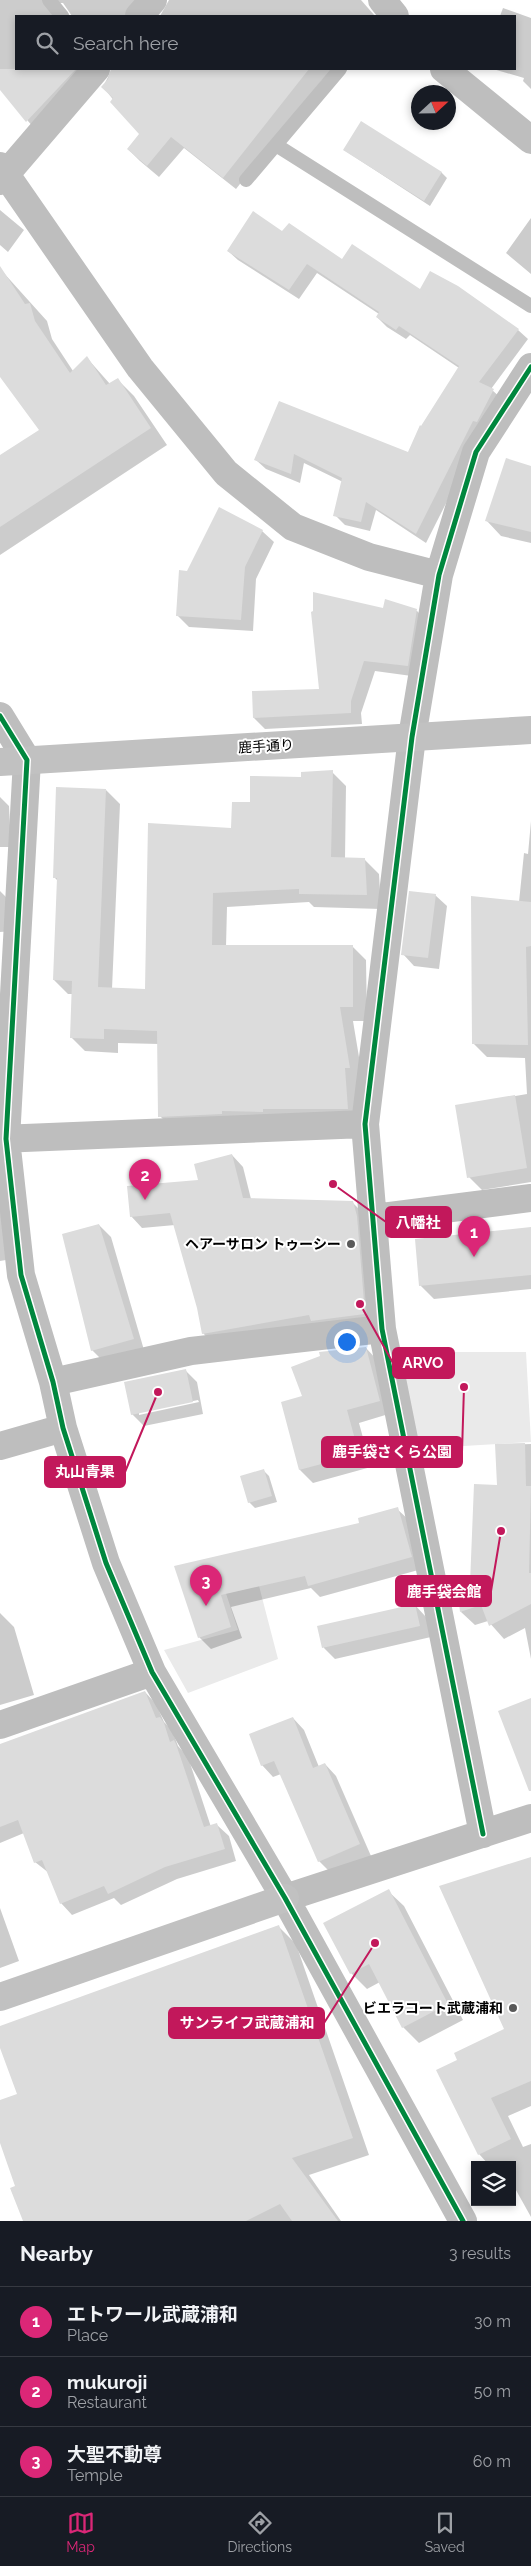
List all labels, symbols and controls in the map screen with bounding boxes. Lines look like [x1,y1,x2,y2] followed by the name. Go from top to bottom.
[15,15,516,70] search box
[33,29,61,57] icon: search
[73,32,179,54] text: Search here
[411,85,456,130] north arrow
[238,737,294,755] street label: 鹿手通り
[129,1159,161,1200] pin: 2
[386,1207,451,1237] callout: 八幡社
[395,1214,441,1232] text: 八幡社
[458,1216,490,1257] pin: 1
[185,1236,341,1252] place label: ヘアーサロン トゥーシー
[345,1238,357,1250] marker: ヘアーサロン トゥーシー
[334,1329,360,1355] your location
[393,1348,454,1378] callout: ARVO
[403,1354,443,1372] text: ARVO
[322,1437,462,1467] callout: 鹿手袋さくら公園
[332,1443,452,1461] text: 鹿手袋さくら公園
[45,1457,125,1487] callout: 丸山青果
[55,1463,115,1481] text: 丸山青果
[190,1565,222,1606] pin: 3
[396,1576,491,1606] callout: 鹿手袋会館
[406,1583,482,1601] text: 鹿手袋会館
[363,2000,503,2016] place label: ビエラコート武蔵浦和
[507,2002,519,2014] marker: ビエラコート武蔵浦和
[169,2008,324,2038] callout: サンライフ武蔵浦和
[179,2014,315,2032] text: サンライフ武蔵浦和
[471,2161,516,2206] map controls
[471,2161,516,2206] button: layers
[20,2241,93,2266] text: Nearby
[449,2244,511,2263] text: 3 results
[67,2303,238,2325] text: エトワール武蔵浦和
[32,2312,40,2331] text: 1
[474,2312,511,2331] text: 30 m
[67,2326,108,2345] text: Place
[67,2371,147,2393] text: mukuroji
[31,2382,41,2401] text: 2
[474,2382,511,2401] text: 50 m
[67,2393,147,2412] text: Restaurant
[67,2443,162,2465] text: 大聖不動尊
[32,2452,40,2471] text: 3
[473,2452,511,2471] text: 60 m
[67,2466,123,2485] text: Temple
[66,2509,95,2555] tab: Map
[227,2509,292,2555] tab: Directions
[425,2509,465,2555] tab: Saved

